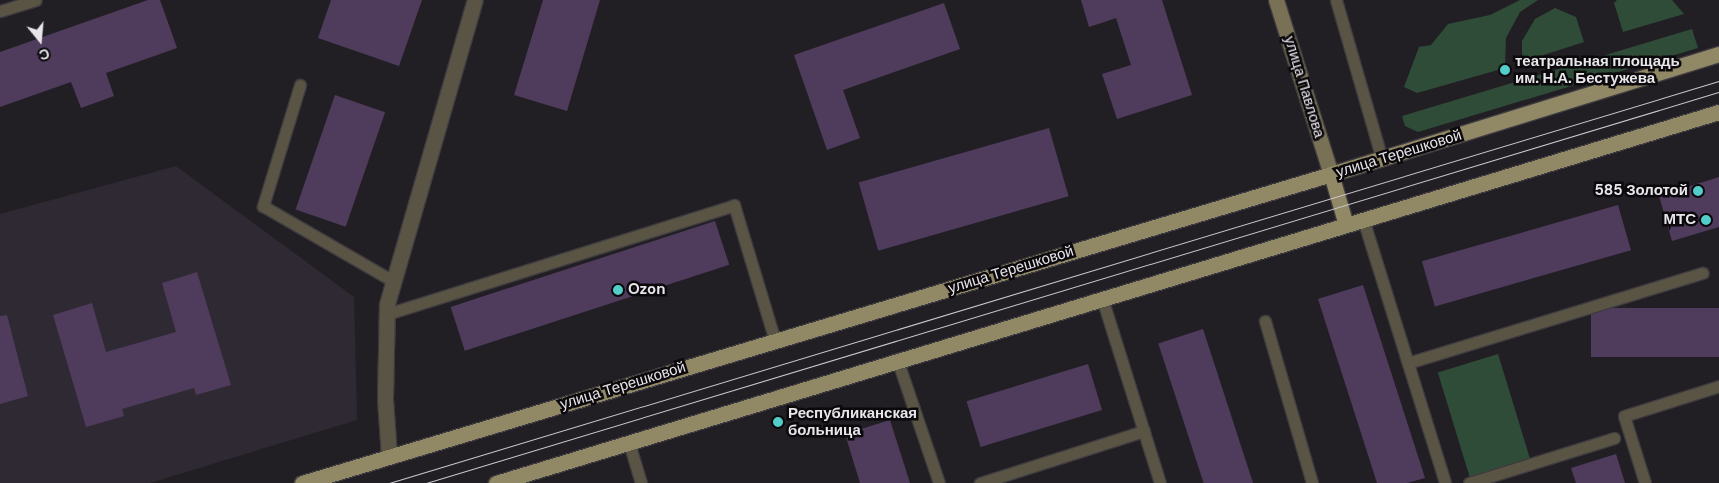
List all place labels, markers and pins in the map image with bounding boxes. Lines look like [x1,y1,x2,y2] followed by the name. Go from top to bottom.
[1515,52,1680,87] place label: театральная площадь им. Н.А. Бестужева
[1499,64,1511,76] marker: театральная площадь им. Н.А. Бестужева
[1594,182,1688,200] place label: 585 Золотой
[1692,185,1704,197] marker: 585 Золотой
[1664,211,1696,229] place label: МТС
[1700,214,1712,226] marker: МТС
[628,281,666,299] place label: Ozon
[612,284,624,296] marker: Ozon
[788,404,917,439] place label: Республиканская больница
[772,416,784,428] marker: Республиканская больница

